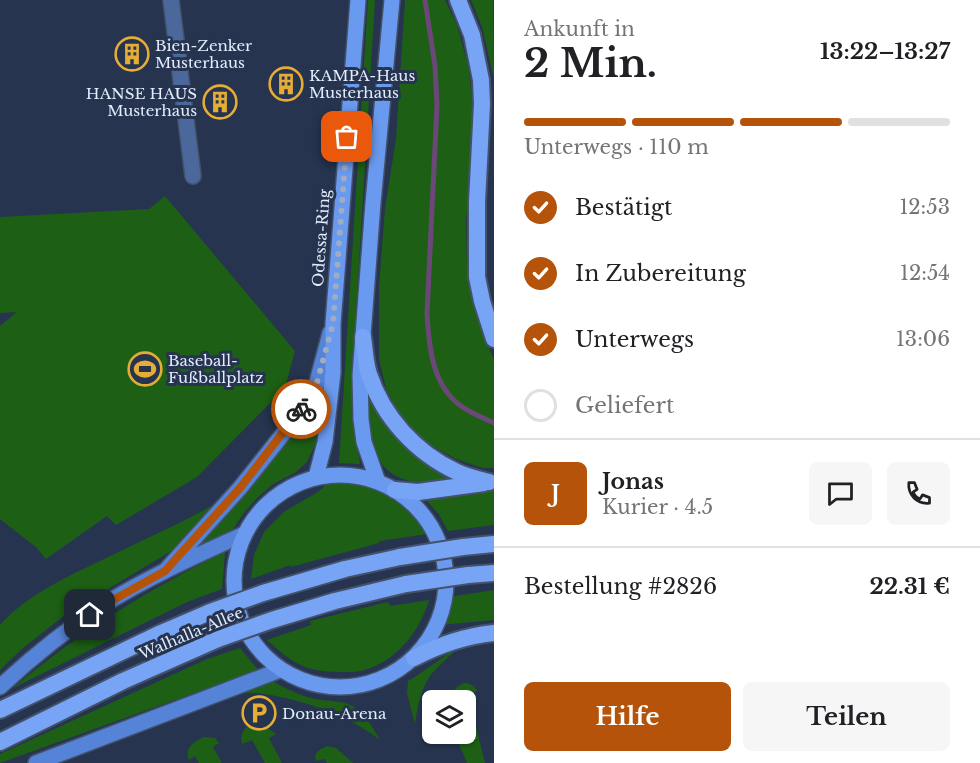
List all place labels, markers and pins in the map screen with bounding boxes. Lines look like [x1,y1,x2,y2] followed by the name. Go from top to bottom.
[114,36,150,72] building icon: Bien-Zenker Musterhaus
[155,36,253,72] place label: Bien-Zenker Musterhaus
[268,66,304,102] building icon: KAMPA-Haus Musterhaus
[309,66,415,102] place label: KAMPA-Haus Musterhaus
[86,84,197,120] place label: HANSE HAUS Musterhaus
[202,84,238,120] building icon: HANSE HAUS Musterhaus
[321,111,372,162] pin
[127,351,163,387] sports icon: Baseball- Fußballplatz
[168,351,264,387] place label: Baseball- Fußballplatz
[64,589,115,640] pin
[241,695,277,731] parking icon: Donau-Arena
[282,704,387,723] place label: Donau-Arena

